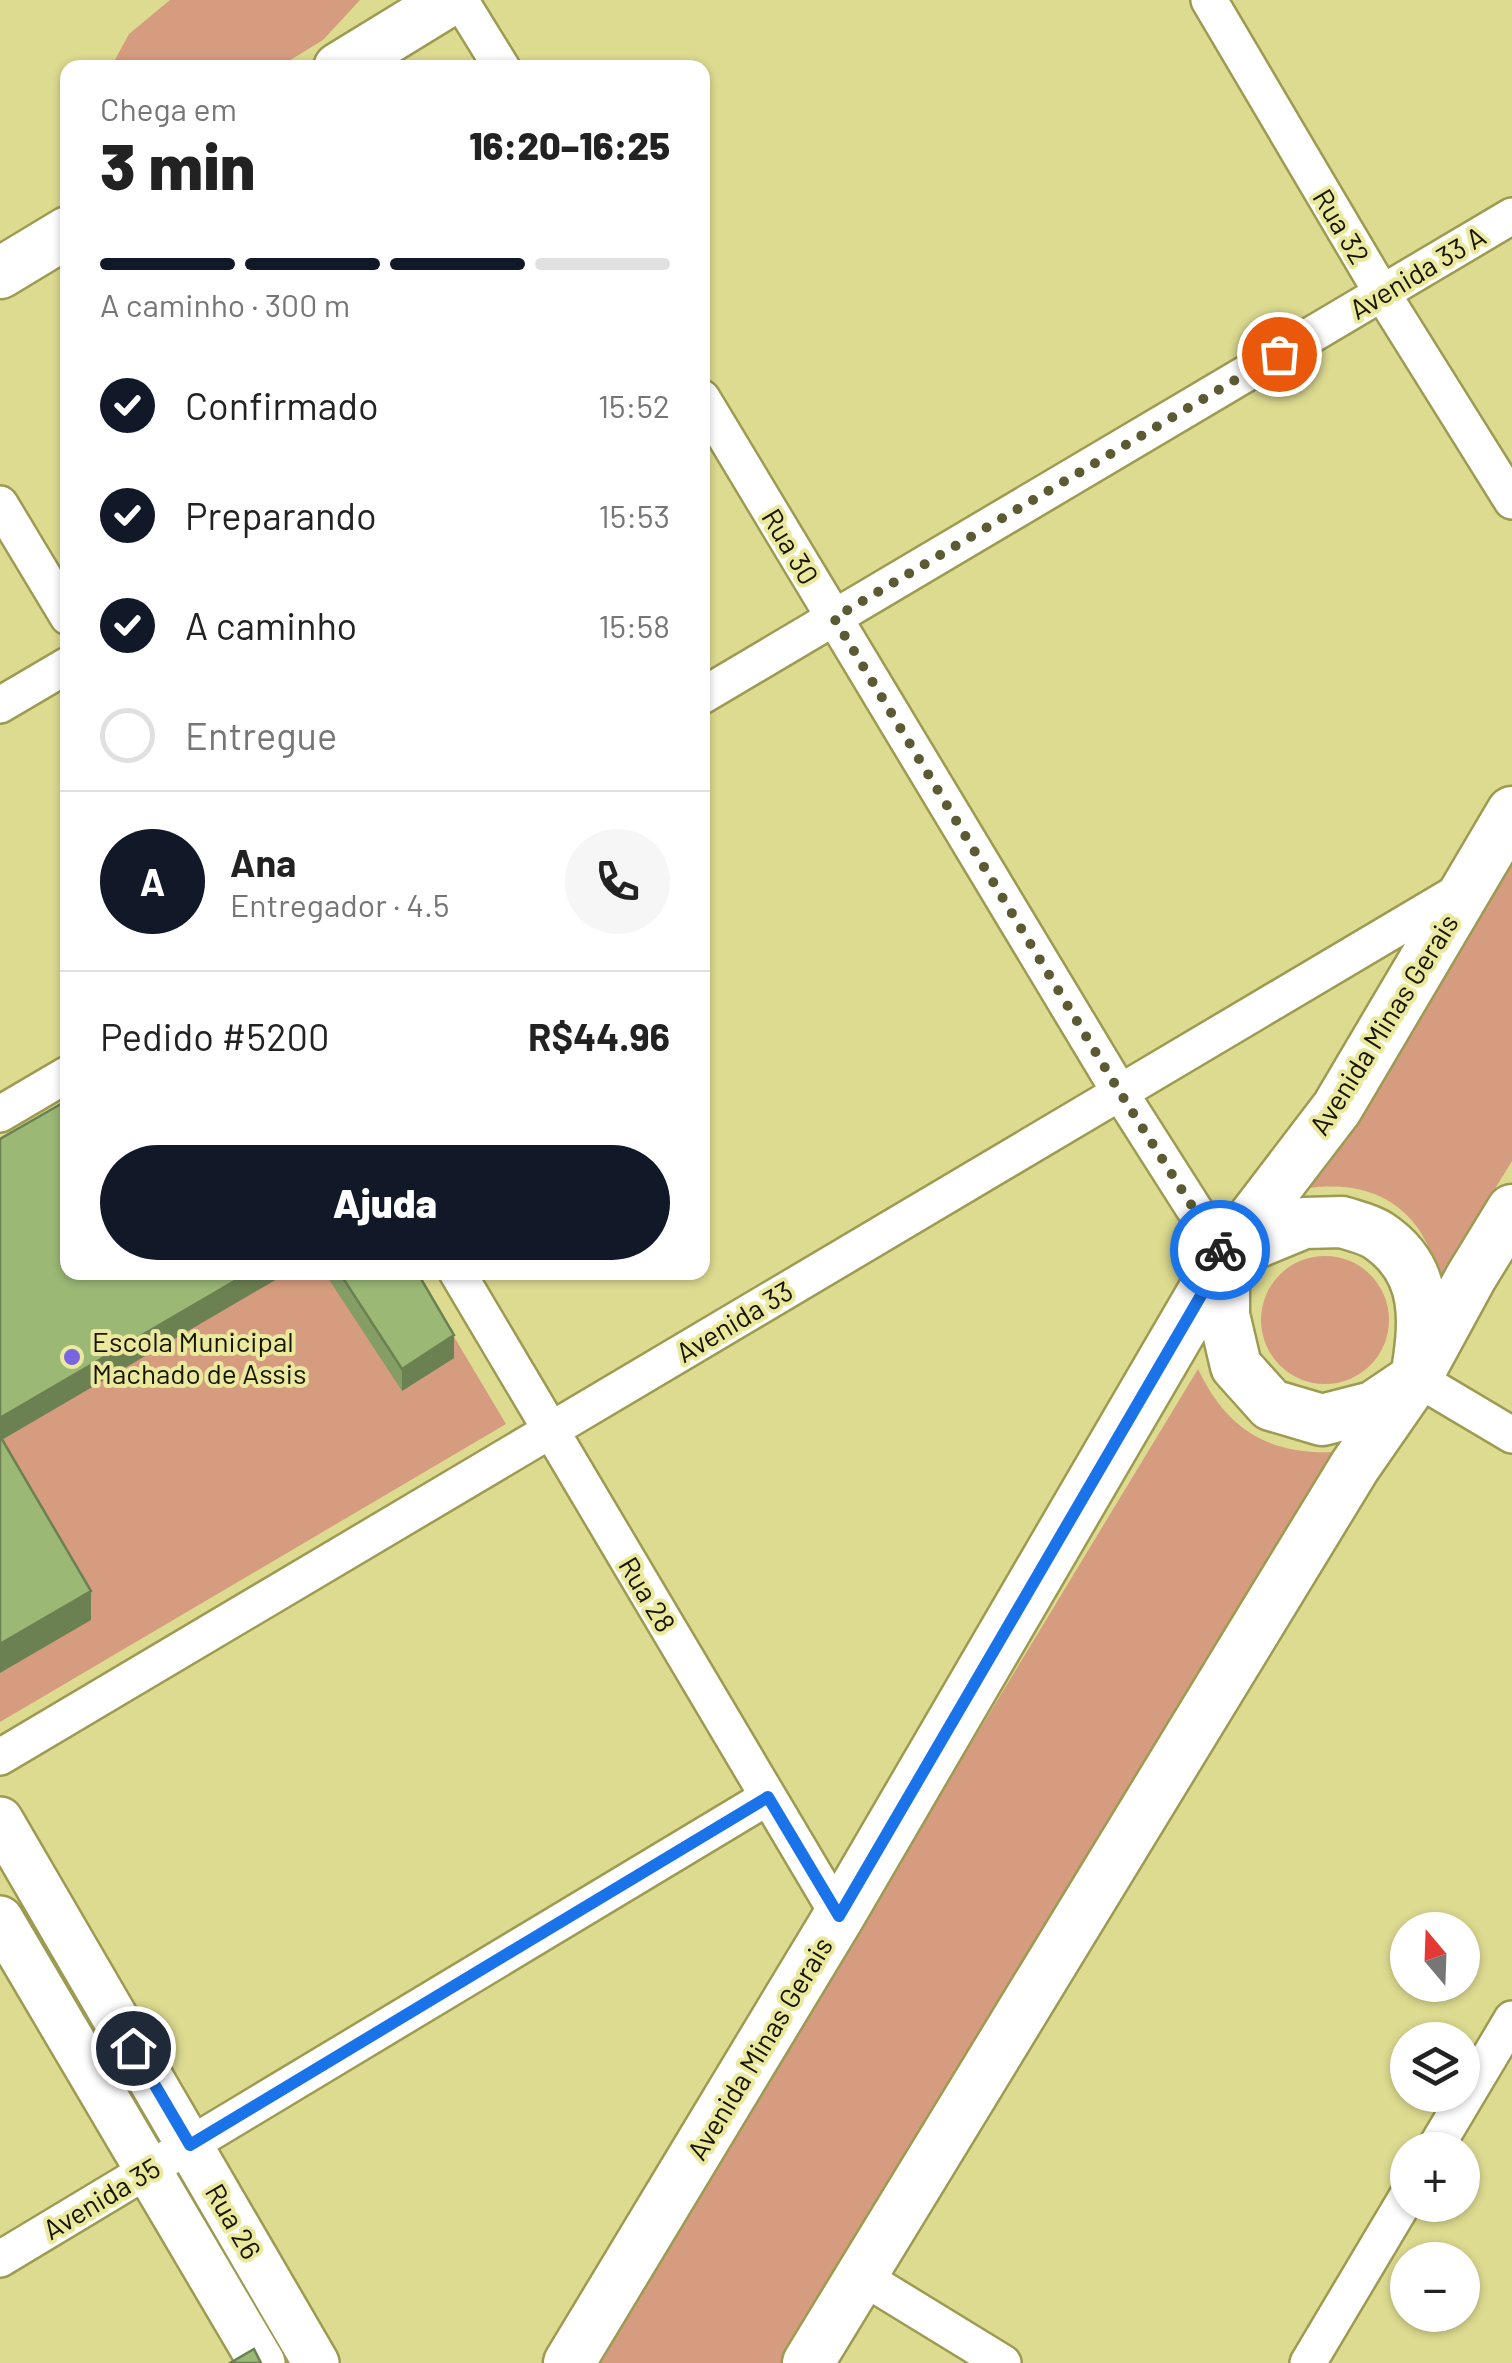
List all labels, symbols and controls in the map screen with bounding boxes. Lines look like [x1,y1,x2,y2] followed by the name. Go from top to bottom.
[100,89,237,127] text: Chega em
[469,122,670,168] text: 16:20–16:25
[100,125,255,203] text: 3 min
[1306,182,1378,270] street label: Rua 32
[1343,218,1491,326] street label: Avenida 33 A
[100,285,350,323] text: A caminho · 300 m
[1237,312,1322,397] pin
[1252,327,1307,382] icon: bag
[100,378,155,433] icon: check
[185,382,379,428] text: Confirmado
[598,386,670,424] text: 15:52
[100,488,155,543] icon: check
[185,492,377,538] text: Preparando
[599,496,670,534] text: 15:53
[755,502,827,590] street label: Rua 30
[100,598,155,653] icon: check
[185,602,357,648] text: A caminho
[598,606,670,644] text: 15:58
[185,712,337,758] text: Entregue
[565,829,670,934] button: phone
[230,839,296,885] text: Ana
[140,858,165,904] text: A
[230,885,449,923] text: Entregador · 4.5
[1301,907,1465,1141] street label: Avenida Minas Gerais
[100,1013,329,1059] text: Pedido #5200
[528,1013,670,1059] text: R$44.96
[100,1145,670,1260] button: Ajuda
[1170,1200,1270,1300] courier
[1193,1223,1248,1278] icon: bike
[669,1273,799,1369] street label: Avenida 33
[92,1324,306,1390] place label: Escola Municipal Machado de Assis
[61,1346,83,1368] marker: Escola Municipal Machado de Assis
[612,1550,684,1638] street label: Rua 28
[1390,1912,1480,2002] north arrow
[1390,1912,1480,2332] map controls
[679,1930,839,2166] street label: Avenida Minas Gerais
[91,2006,176,2091] pin
[106,2021,161,2076] icon: home
[1390,2022,1480,2112] button: layers
[1390,2132,1480,2222] button: +
[36,2150,166,2246] street label: Avenida 35
[199,2177,269,2265] street label: Rua 26
[1390,2242,1480,2332] button: −

